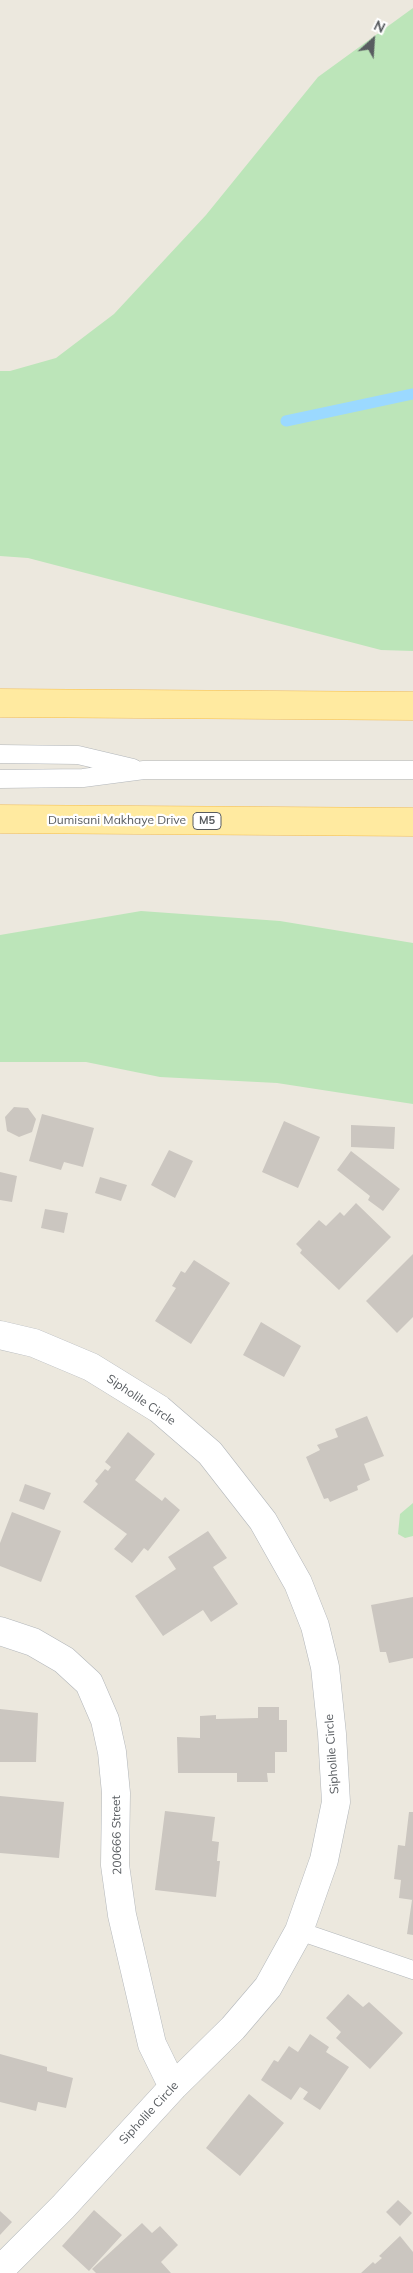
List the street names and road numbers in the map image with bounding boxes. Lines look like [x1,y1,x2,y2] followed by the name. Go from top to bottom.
[193,812,221,829] road number: M5
[48,813,186,827] street label: Dumisani Makhaye Drive
[104,1372,178,1428] street label: Sipholile Circle
[322,1713,342,1795] street label: Sipholile Circle
[109,1795,125,1875] street label: 200666 Street
[116,2079,182,2147] street label: Sipholile Circle

